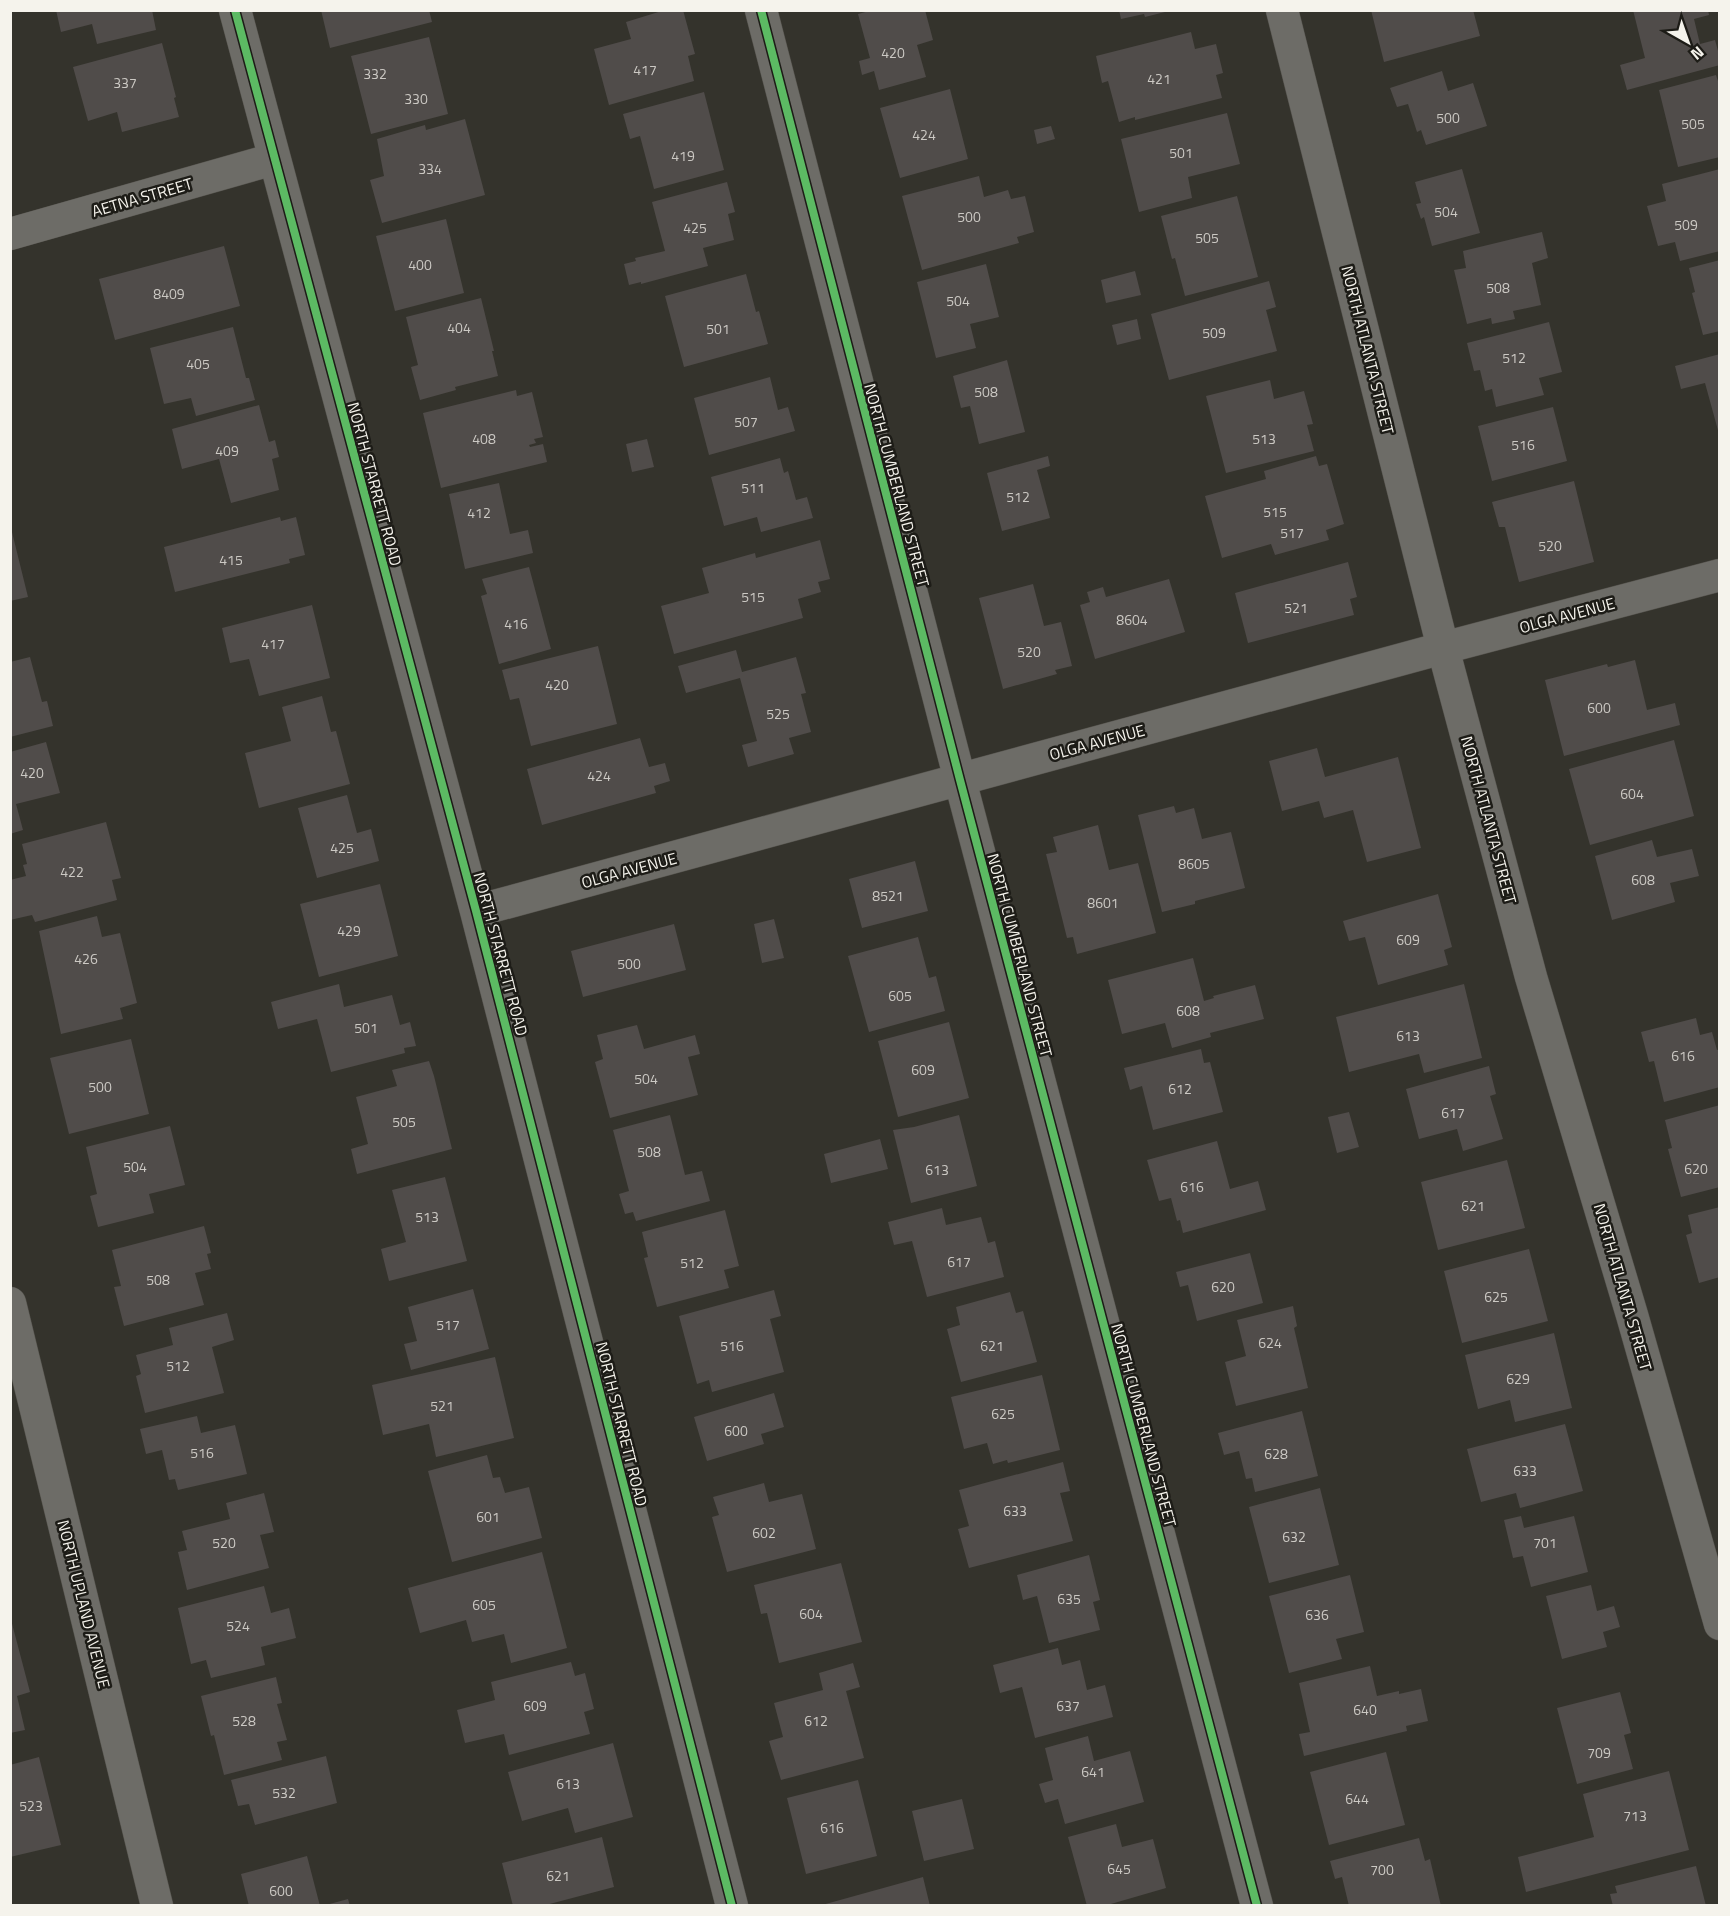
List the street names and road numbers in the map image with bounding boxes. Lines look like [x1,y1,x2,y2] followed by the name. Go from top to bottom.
[89,171,196,223] street label: AETNA STREET
[1335,263,1401,437] street label: NORTH ATLANTA STREET
[858,381,936,590] street label: NORTH CUMBERLAND STREET
[342,399,408,569] street label: NORTH STARRETT ROAD
[1517,591,1618,639] street label: OLGA AVENUE
[1047,718,1148,766] street label: OLGA AVENUE
[1455,733,1523,907] street label: NORTH ATLANTA STREET
[579,846,680,894] street label: OLGA AVENUE
[981,851,1059,1060] street label: NORTH CUMBERLAND STREET
[468,869,534,1039] street label: NORTH STARRETT ROAD
[1588,1201,1659,1374] street label: NORTH ATLANTA STREET
[1105,1321,1183,1530] street label: NORTH CUMBERLAND STREET
[590,1339,654,1509] street label: NORTH STARRETT ROAD
[51,1517,117,1691] street label: NORTH UPLAND AVENUE

